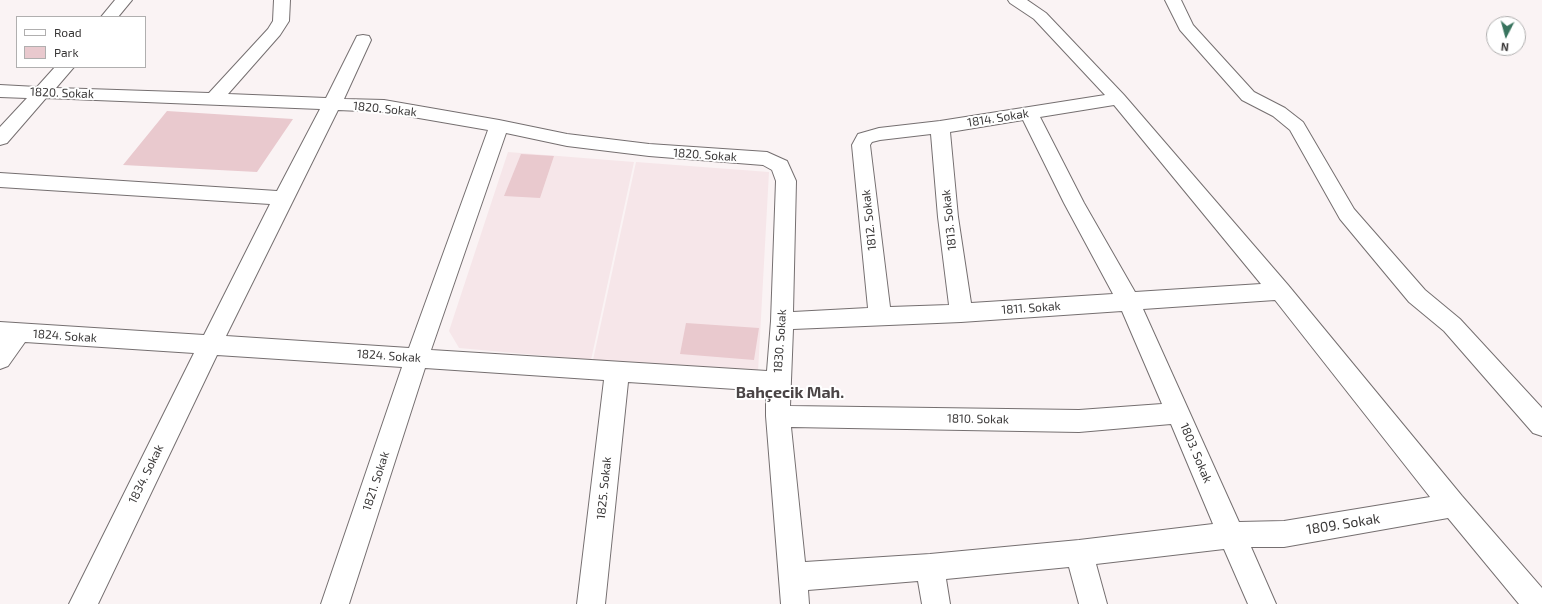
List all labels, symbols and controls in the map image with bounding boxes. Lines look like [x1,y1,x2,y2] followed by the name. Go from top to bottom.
[16,16,146,68] legend
[1486,16,1526,56] north arrow
[54,25,82,39] text: Road
[1500,41,1509,54] text: N
[54,45,79,59] text: Park
[30,85,94,101] street label: 1820. Sokak
[353,99,417,119] street label: 1820. Sokak
[966,106,1030,130] street label: 1814. Sokak
[673,146,737,164] street label: 1820. Sokak
[859,189,879,251] street label: 1812. Sokak
[939,189,959,251] street label: 1813. Sokak
[1001,299,1061,317] street label: 1811. Sokak
[771,309,789,373] street label: 1830. Sokak
[33,327,97,345] street label: 1824. Sokak
[357,347,421,365] street label: 1824. Sokak
[736,383,844,403] district label: Bahçecik Mah.
[947,411,1009,427] street label: 1810. Sokak
[1177,421,1215,485] street label: 1803. Sokak
[126,442,166,506] street label: 1834. Sokak
[360,450,392,512] street label: 1821. Sokak
[594,456,614,520] street label: 1825. Sokak
[1305,510,1381,538] street label: 1809. Sokak

